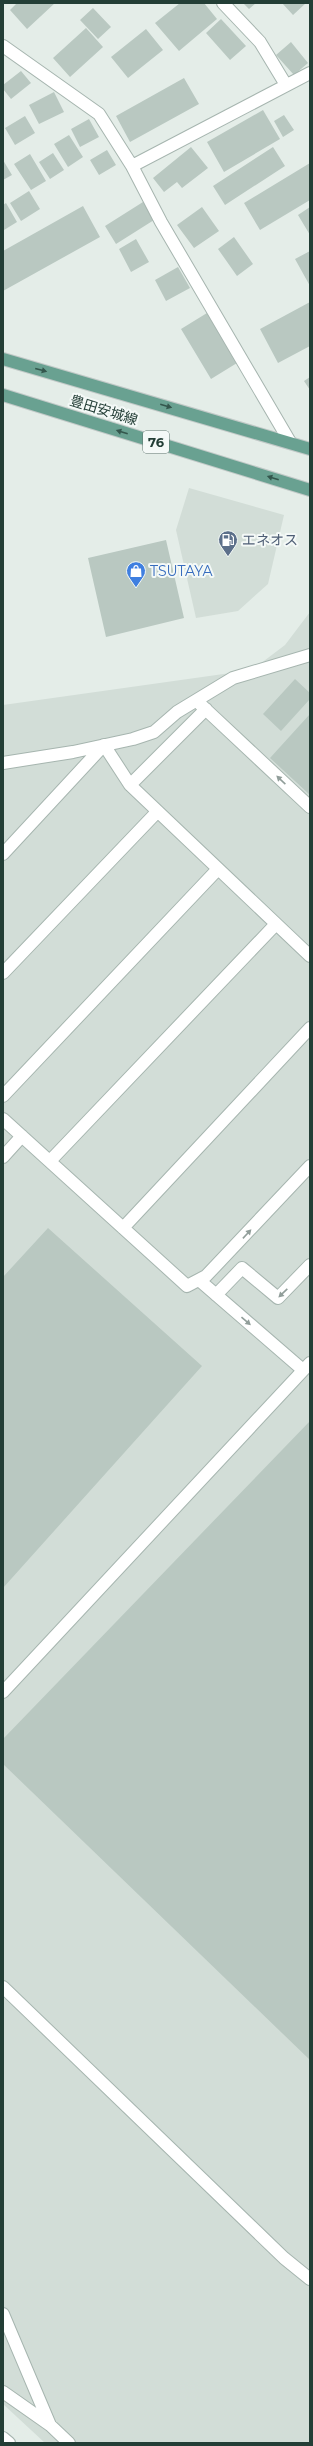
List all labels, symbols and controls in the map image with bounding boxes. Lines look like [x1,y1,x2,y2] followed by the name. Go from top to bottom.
[35,367,47,373] one-way arrow
[68,391,140,429] street label: 豊田安城線
[160,403,172,409] one-way arrow
[115,429,127,435] one-way arrow
[143,431,169,453] road number: 76
[266,475,278,481] one-way arrow
[217,529,239,557] fuel station icon: エネオス
[242,531,298,549] place label: エネオス
[125,560,147,588] shop icon: TSUTAYA
[150,562,214,580] place label: TSUTAYA
[277,776,286,785] one-way arrow
[242,1229,251,1239] one-way arrow
[278,1288,288,1298] one-way arrow
[240,1316,251,1325] one-way arrow

